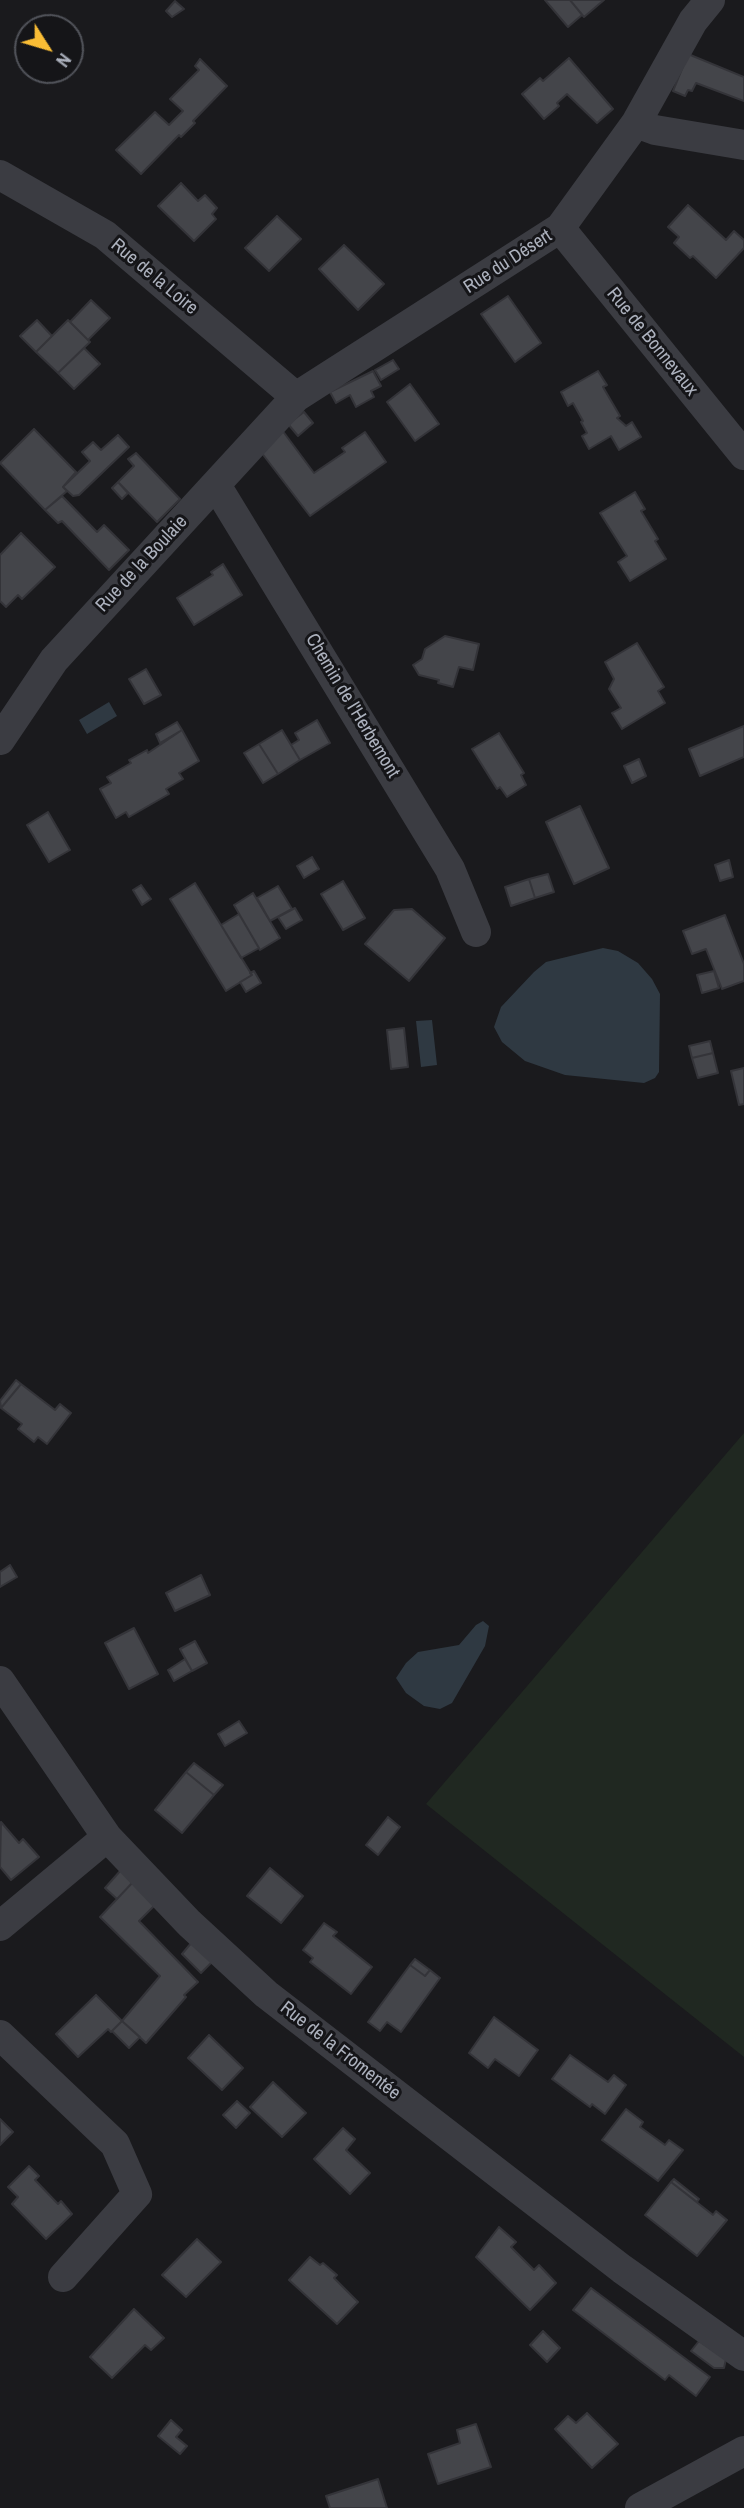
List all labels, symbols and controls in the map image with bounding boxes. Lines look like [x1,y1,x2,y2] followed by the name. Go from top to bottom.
[14,14,84,84] north arrow
[50,48,78,73] text: N
[460,225,556,299] street label: Rue du Désert
[106,234,202,320] street label: Rue de la Loire
[601,283,703,401] street label: Rue de Bonnevaux
[91,511,193,617] street label: Rue de la Boulaie
[300,630,404,782] street label: Chemin de l'Herbemont
[275,1997,405,2105] street label: Rue de la Fromentée

